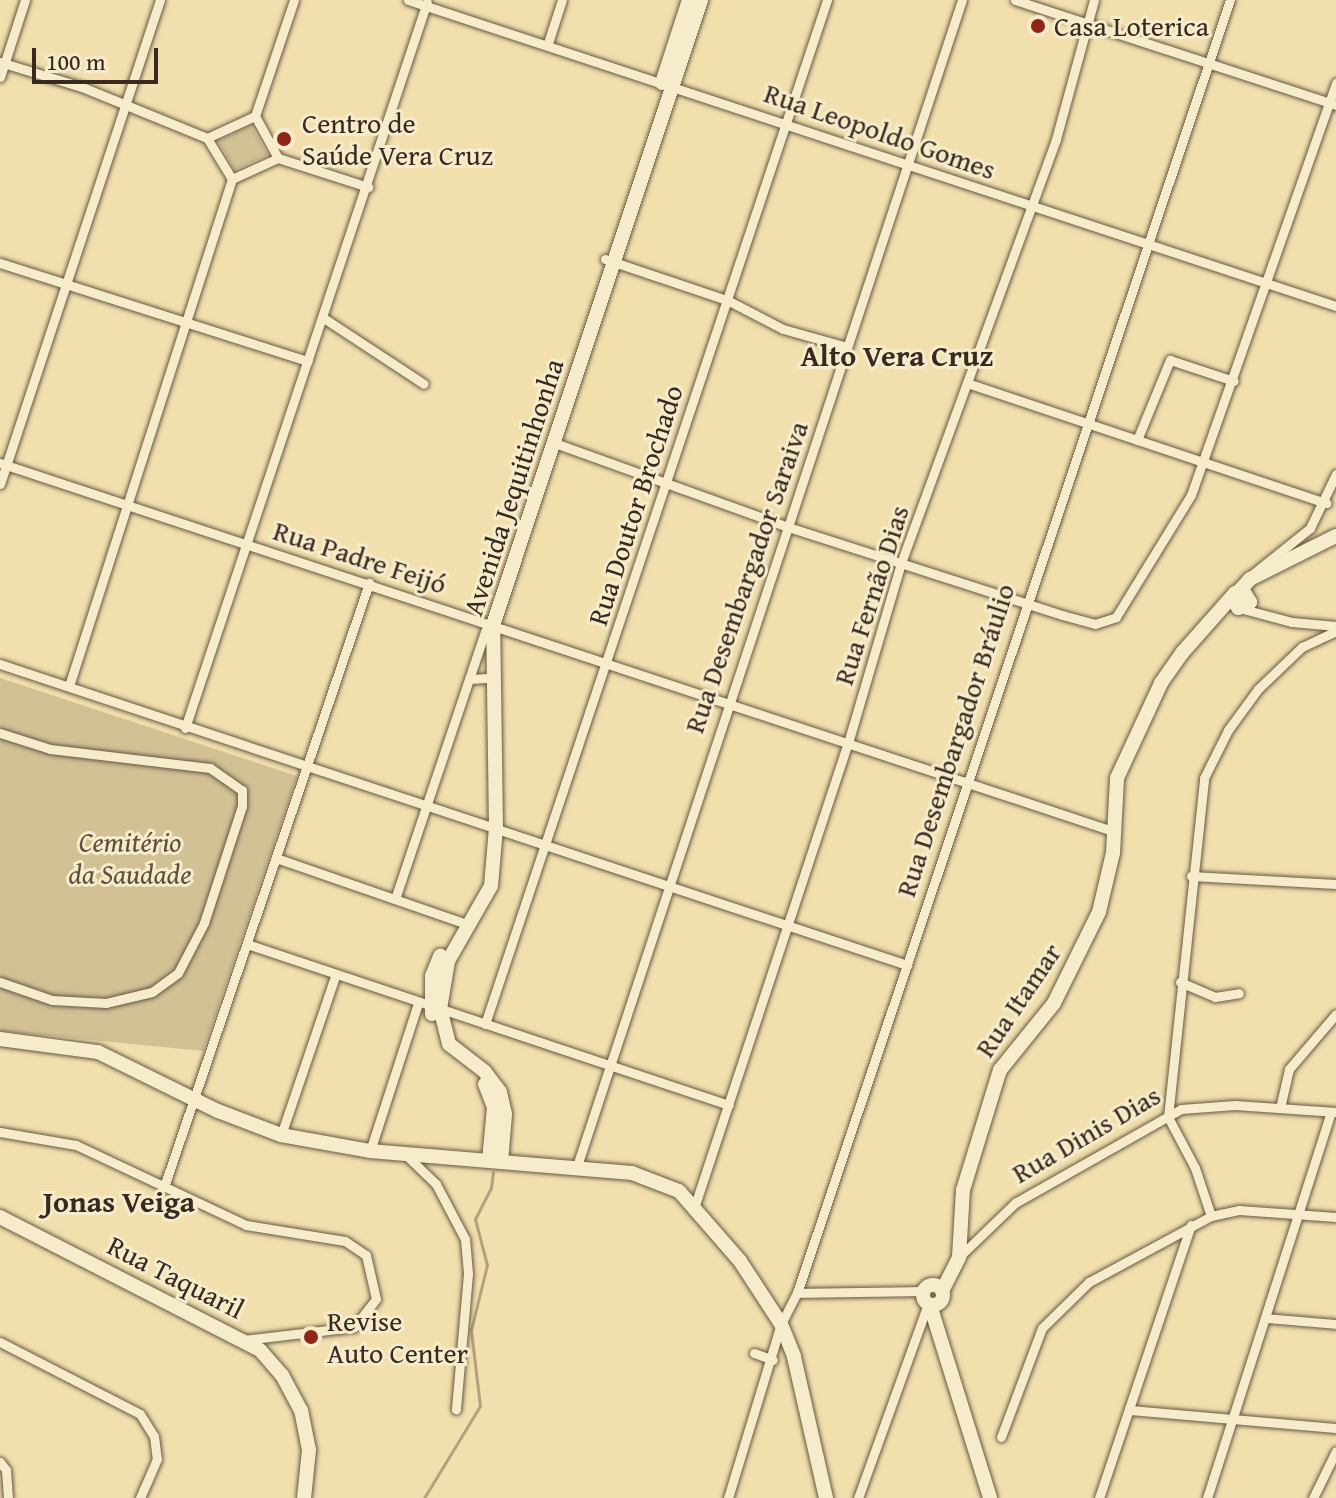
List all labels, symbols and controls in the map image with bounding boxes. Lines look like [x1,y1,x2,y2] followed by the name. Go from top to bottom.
[1054,9,1209,43] place label: Casa Loterica
[1029,17,1047,35] marker: Casa Loterica
[36,32,162,82] scale bar
[46,44,106,79] text: 100 m
[760,76,1000,186] street label: Rua Leopoldo Gomes
[302,106,493,172] place label: Centro de Saúde Vera Cruz
[273,128,295,150] marker: Centro de Saúde Vera Cruz
[800,337,994,373] district label: Alto Vera Cruz
[456,354,570,620] street label: Avenida Jequitinhonha
[580,381,690,629] street label: Rua Doutor Brochado
[677,417,815,737] street label: Rua Desembargador Saraiva
[826,501,916,689] street label: Rua Fernão Dias
[269,513,451,601] street label: Rua Padre Feijó
[888,579,1022,901] street label: Rua Desembargador Bráulio
[69,825,191,891] park label: Cemitério da Saudade
[968,937,1068,1063] street label: Rua Itamar
[1006,1078,1166,1190] street label: Rua Dinis Dias
[43,1183,195,1219] district label: Jonas Veiga
[102,1228,250,1326] street label: Rua Taquaril
[327,1304,468,1370] place label: Revise Auto Center
[302,1328,320,1346] marker: Revise Auto Center

